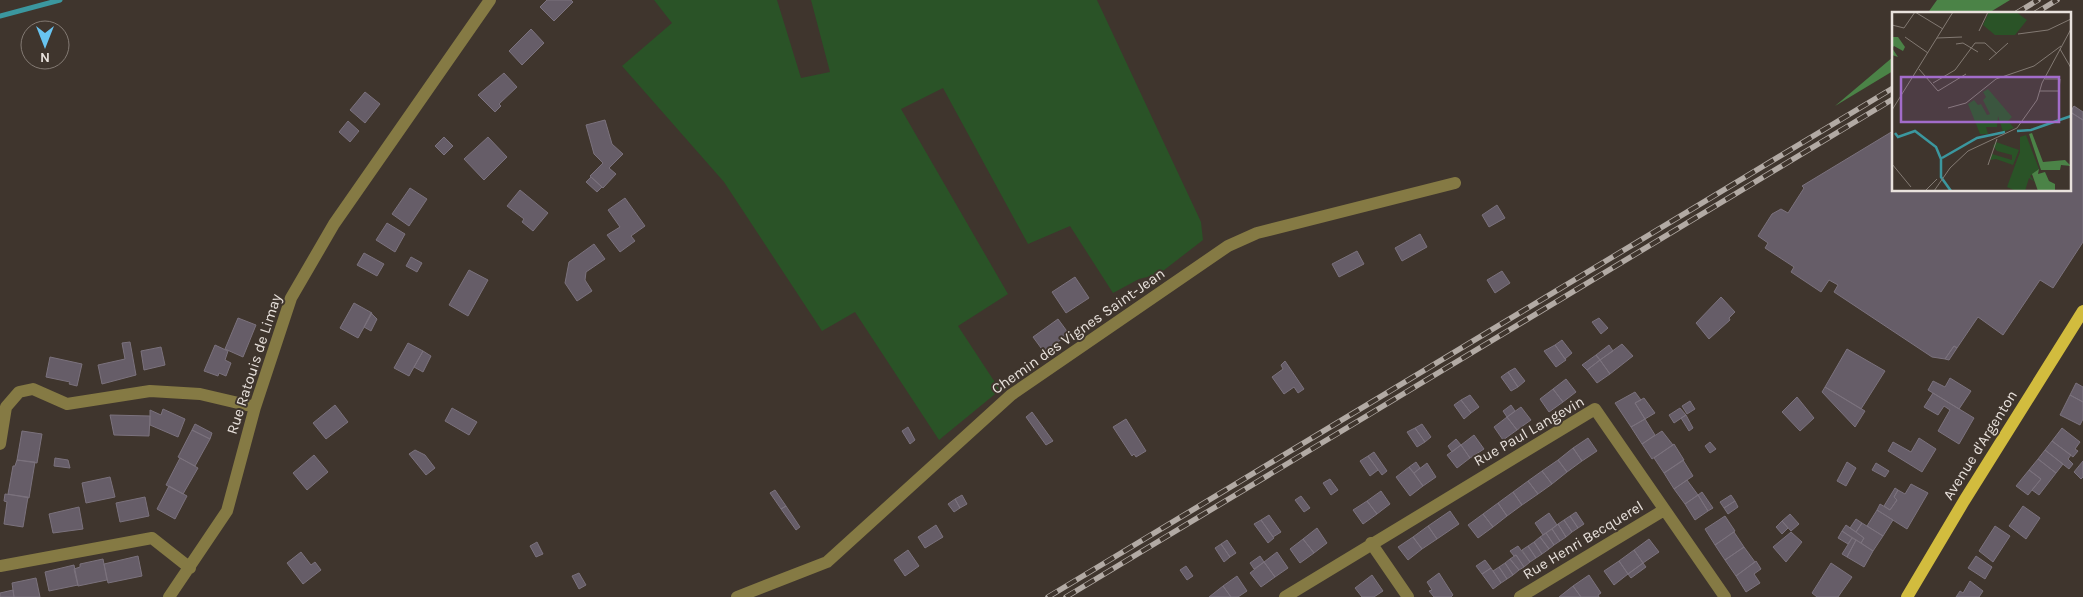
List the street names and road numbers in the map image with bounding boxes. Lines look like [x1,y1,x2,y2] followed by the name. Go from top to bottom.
[988,264,1168,398] street label: Chemin des Vignes Saint-Jean
[223,291,285,437] street label: Rue Ratouis de Limay
[1939,387,2021,503] street label: Avenue d'Argenton
[1471,392,1587,470] street label: Rue Paul Langevin
[1519,497,1647,583] street label: Rue Henri Becquerel

